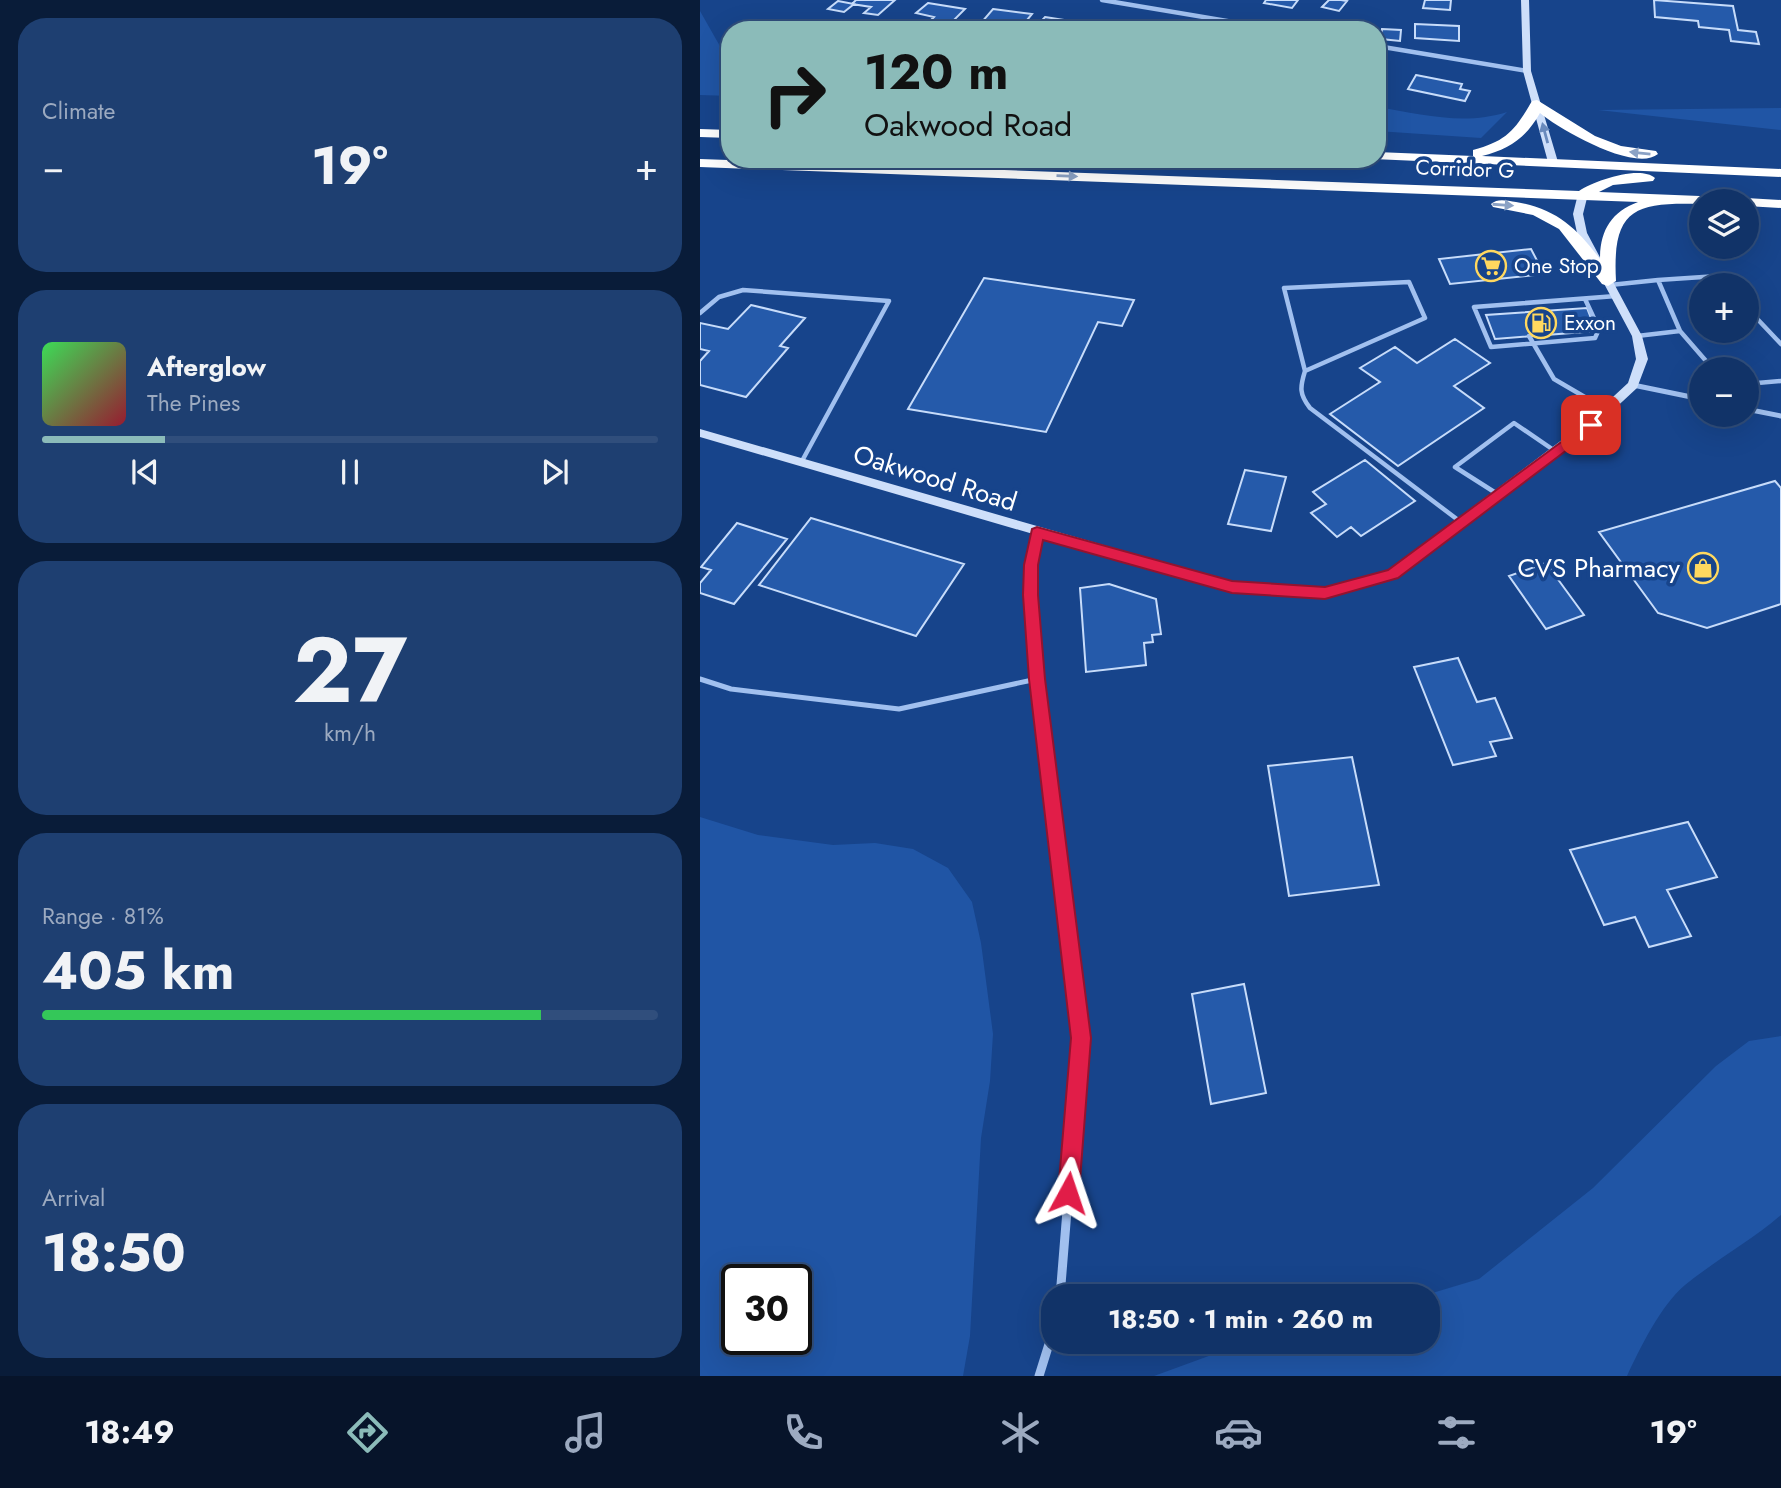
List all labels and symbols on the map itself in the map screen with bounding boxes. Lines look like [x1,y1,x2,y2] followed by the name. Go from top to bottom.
[1539,122,1549,143] one-way arrow
[1628,147,1650,158] one-way arrow
[1415,152,1515,186] street label: Corridor G
[1057,170,1079,181] one-way arrow
[1492,200,1514,211] one-way arrow
[1474,249,1508,283] supermarket icon: One Stop
[1514,251,1599,281] place label: One Stop
[1524,306,1558,340] fuel station icon: Exxon
[1564,308,1616,338] place label: Exxon
[1561,395,1621,455] pin
[849,435,1021,521] street label: Oakwood Road
[1517,549,1681,587] place label: CVS Pharmacy
[1686,551,1720,585] shop icon: CVS Pharmacy
[1031,1156,1105,1230] position arrow
[721,1264,812,1355] speed limit sign: 30

